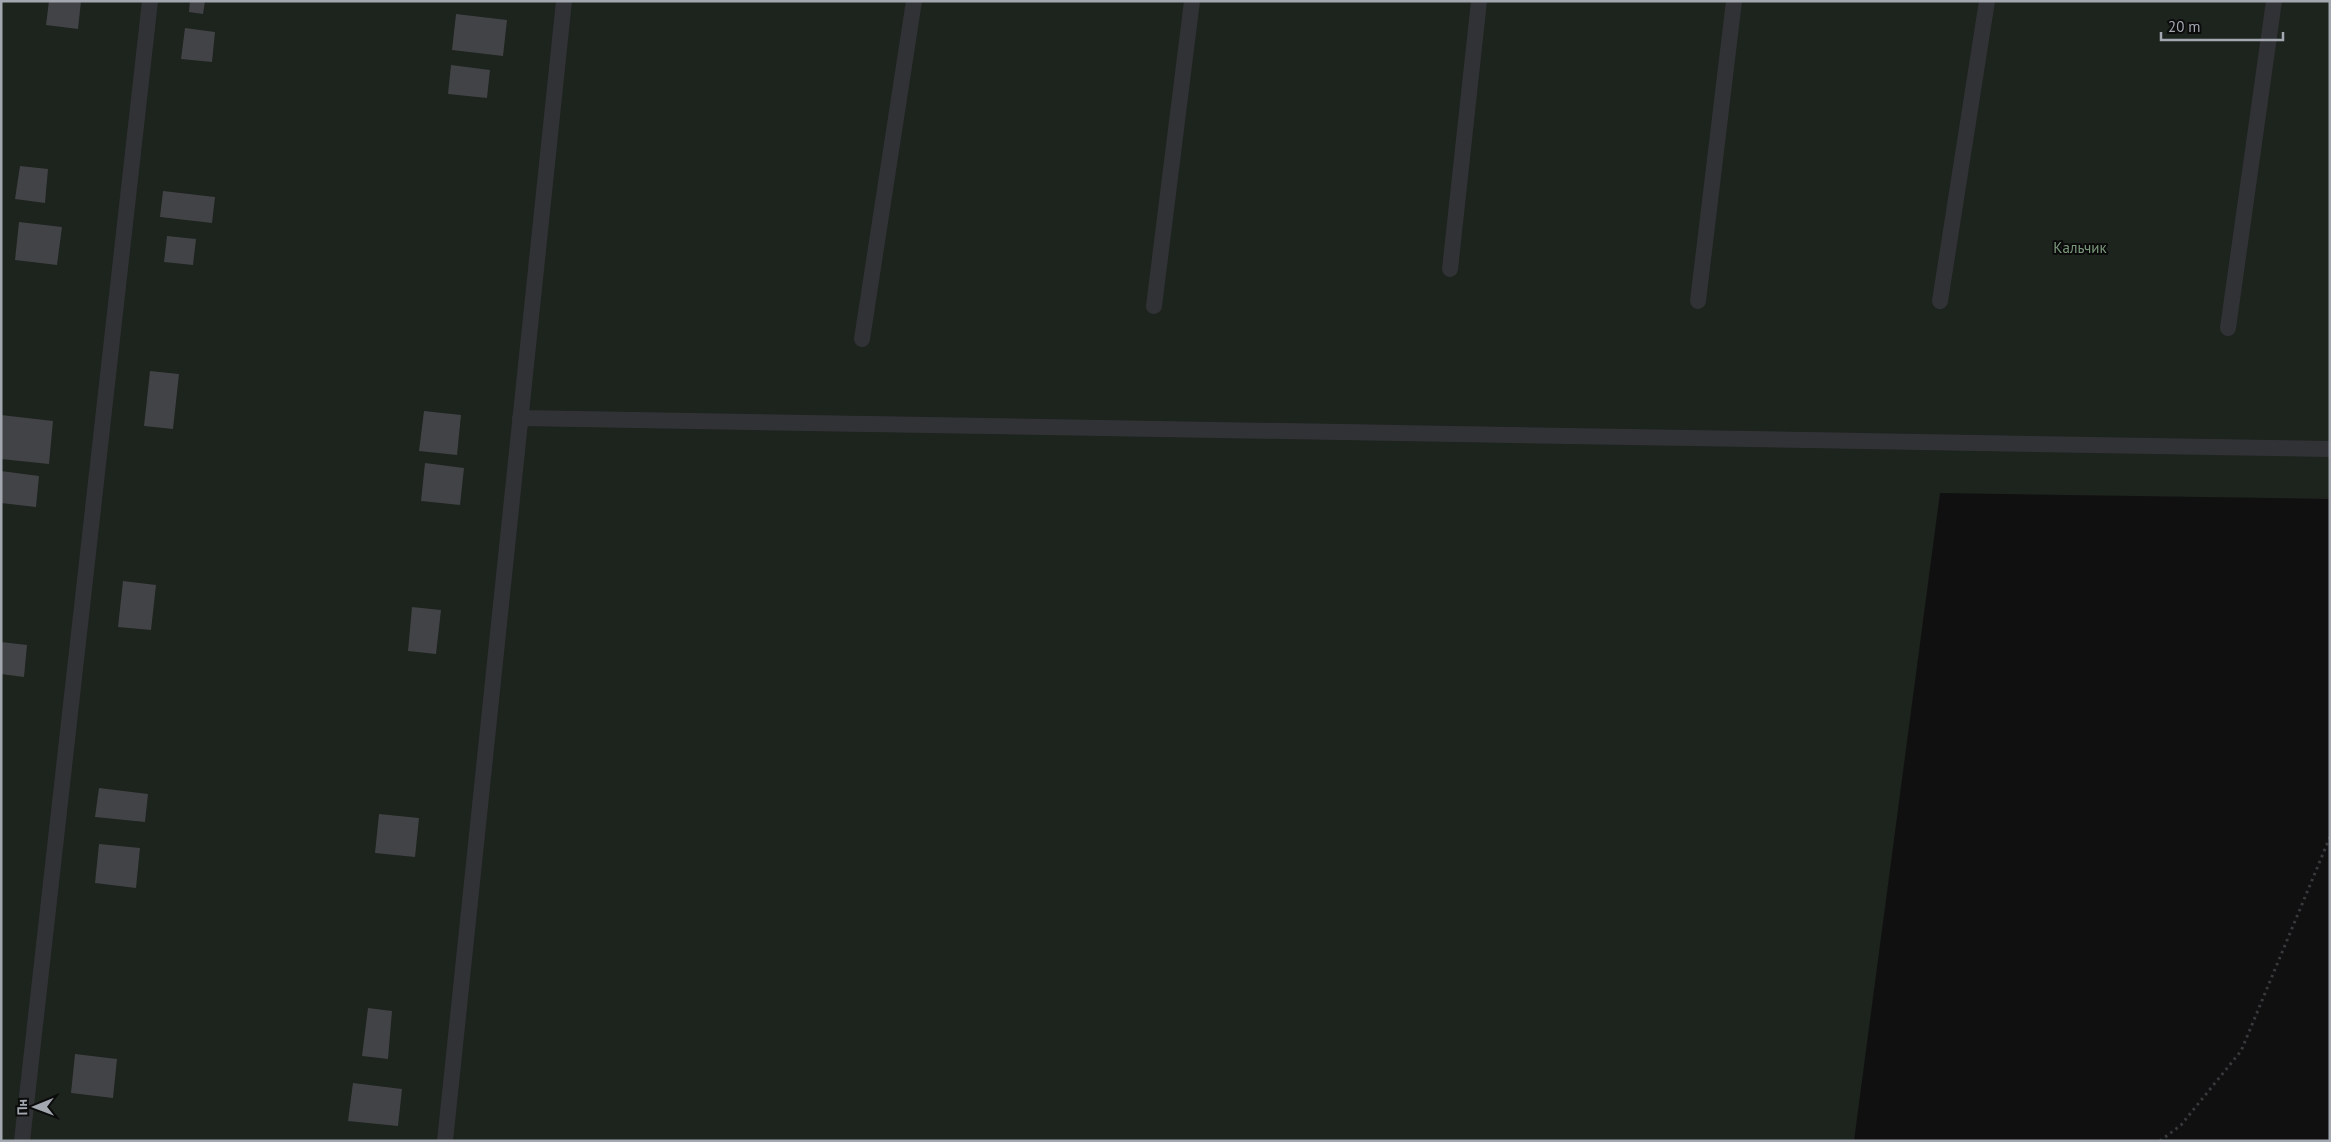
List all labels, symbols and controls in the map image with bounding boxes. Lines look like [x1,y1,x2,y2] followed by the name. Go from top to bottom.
[2161,10,2284,42] scale bar
[2168,17,2201,36] text: 20 m
[2053,238,2108,257] park label: Кальчик
[10,1082,60,1132] north arrow
[13,1099,31,1116] text: Пн

